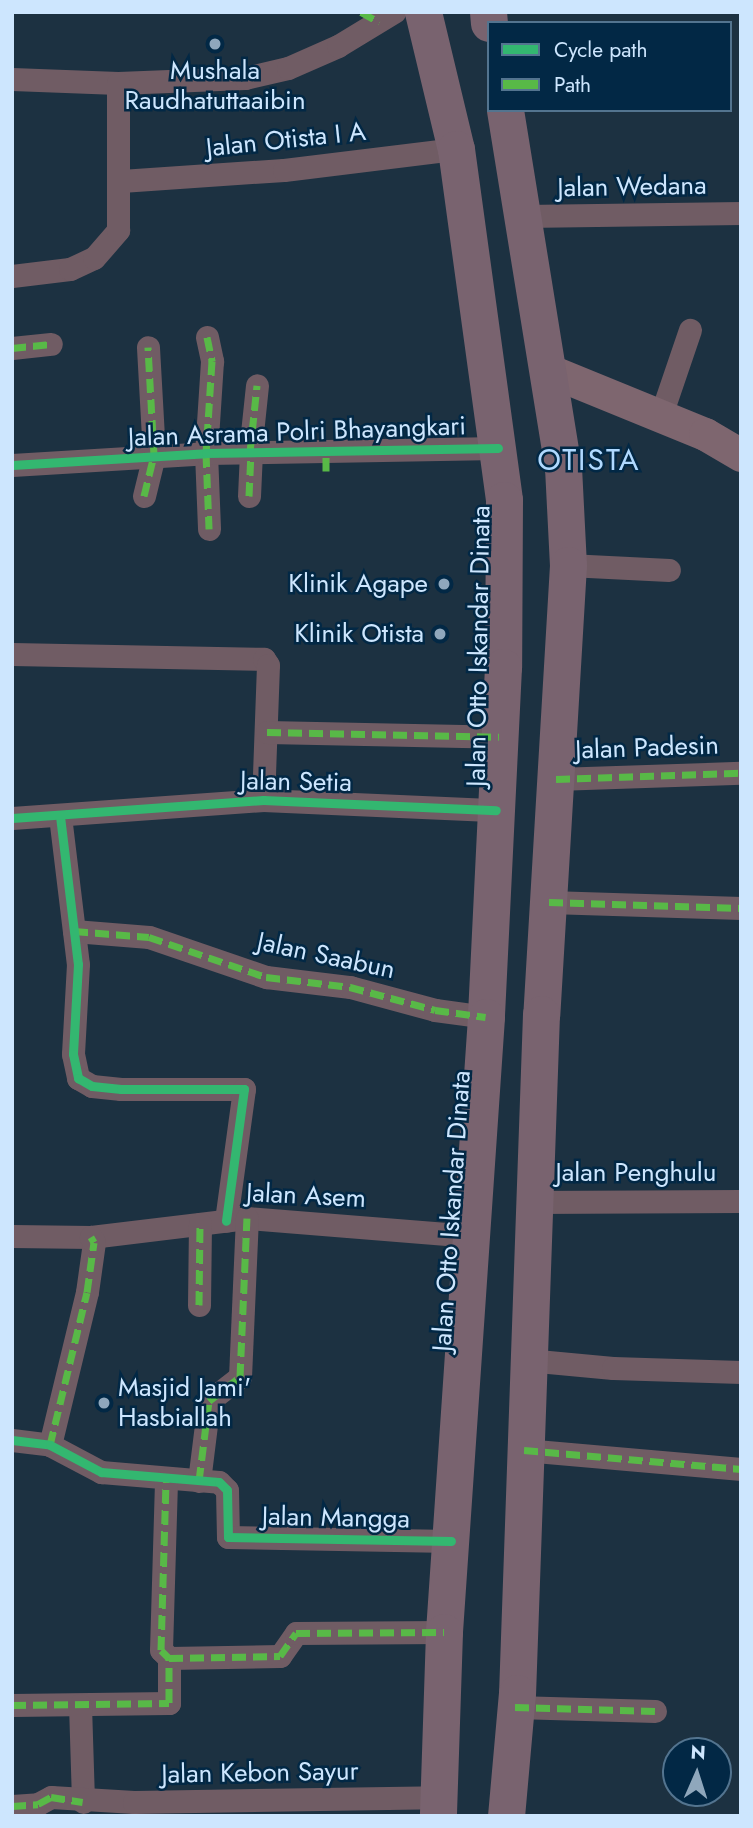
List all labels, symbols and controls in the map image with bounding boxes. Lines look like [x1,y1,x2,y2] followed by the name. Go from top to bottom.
[487,21,732,112] legend
[554,35,647,65] text: Cycle path
[207,36,223,52] marker: Mushala Raudhatuttaaibin
[124,55,306,116] place label: Mushala Raudhatuttaaibin
[554,70,591,100] text: Path
[205,116,367,164] street label: Jalan Otista I A
[557,170,707,204] street label: Jalan Wedana
[128,411,466,453] street label: Jalan Asrama Polri Bhayangkari
[538,442,640,478] district label: OTISTA
[461,505,497,787] street label: Jalan Otto Iskandar Dinata
[288,568,428,600] place label: Klinik Agape
[434,574,454,594] marker: Klinik Agape
[294,618,424,650] place label: Klinik Otista
[430,624,450,644] marker: Klinik Otista
[575,730,719,766] street label: Jalan Padesin
[240,765,352,799] street label: Jalan Setia
[254,926,398,986] street label: Jalan Saabun
[427,1069,477,1353] street label: Jalan Otto Iskandar Dinata
[556,1157,716,1189] street label: Jalan Penghulu
[245,1177,367,1215] street label: Jalan Asem
[118,1372,251,1434] place label: Masjid Jami' Hasbiallah
[96,1395,112,1411] marker: Masjid Jami' Hasbiallah
[262,1501,410,1535] street label: Jalan Mangga
[662,1737,732,1807] north arrow
[690,1739,706,1766] text: N
[161,1756,359,1790] street label: Jalan Kebon Sayur

